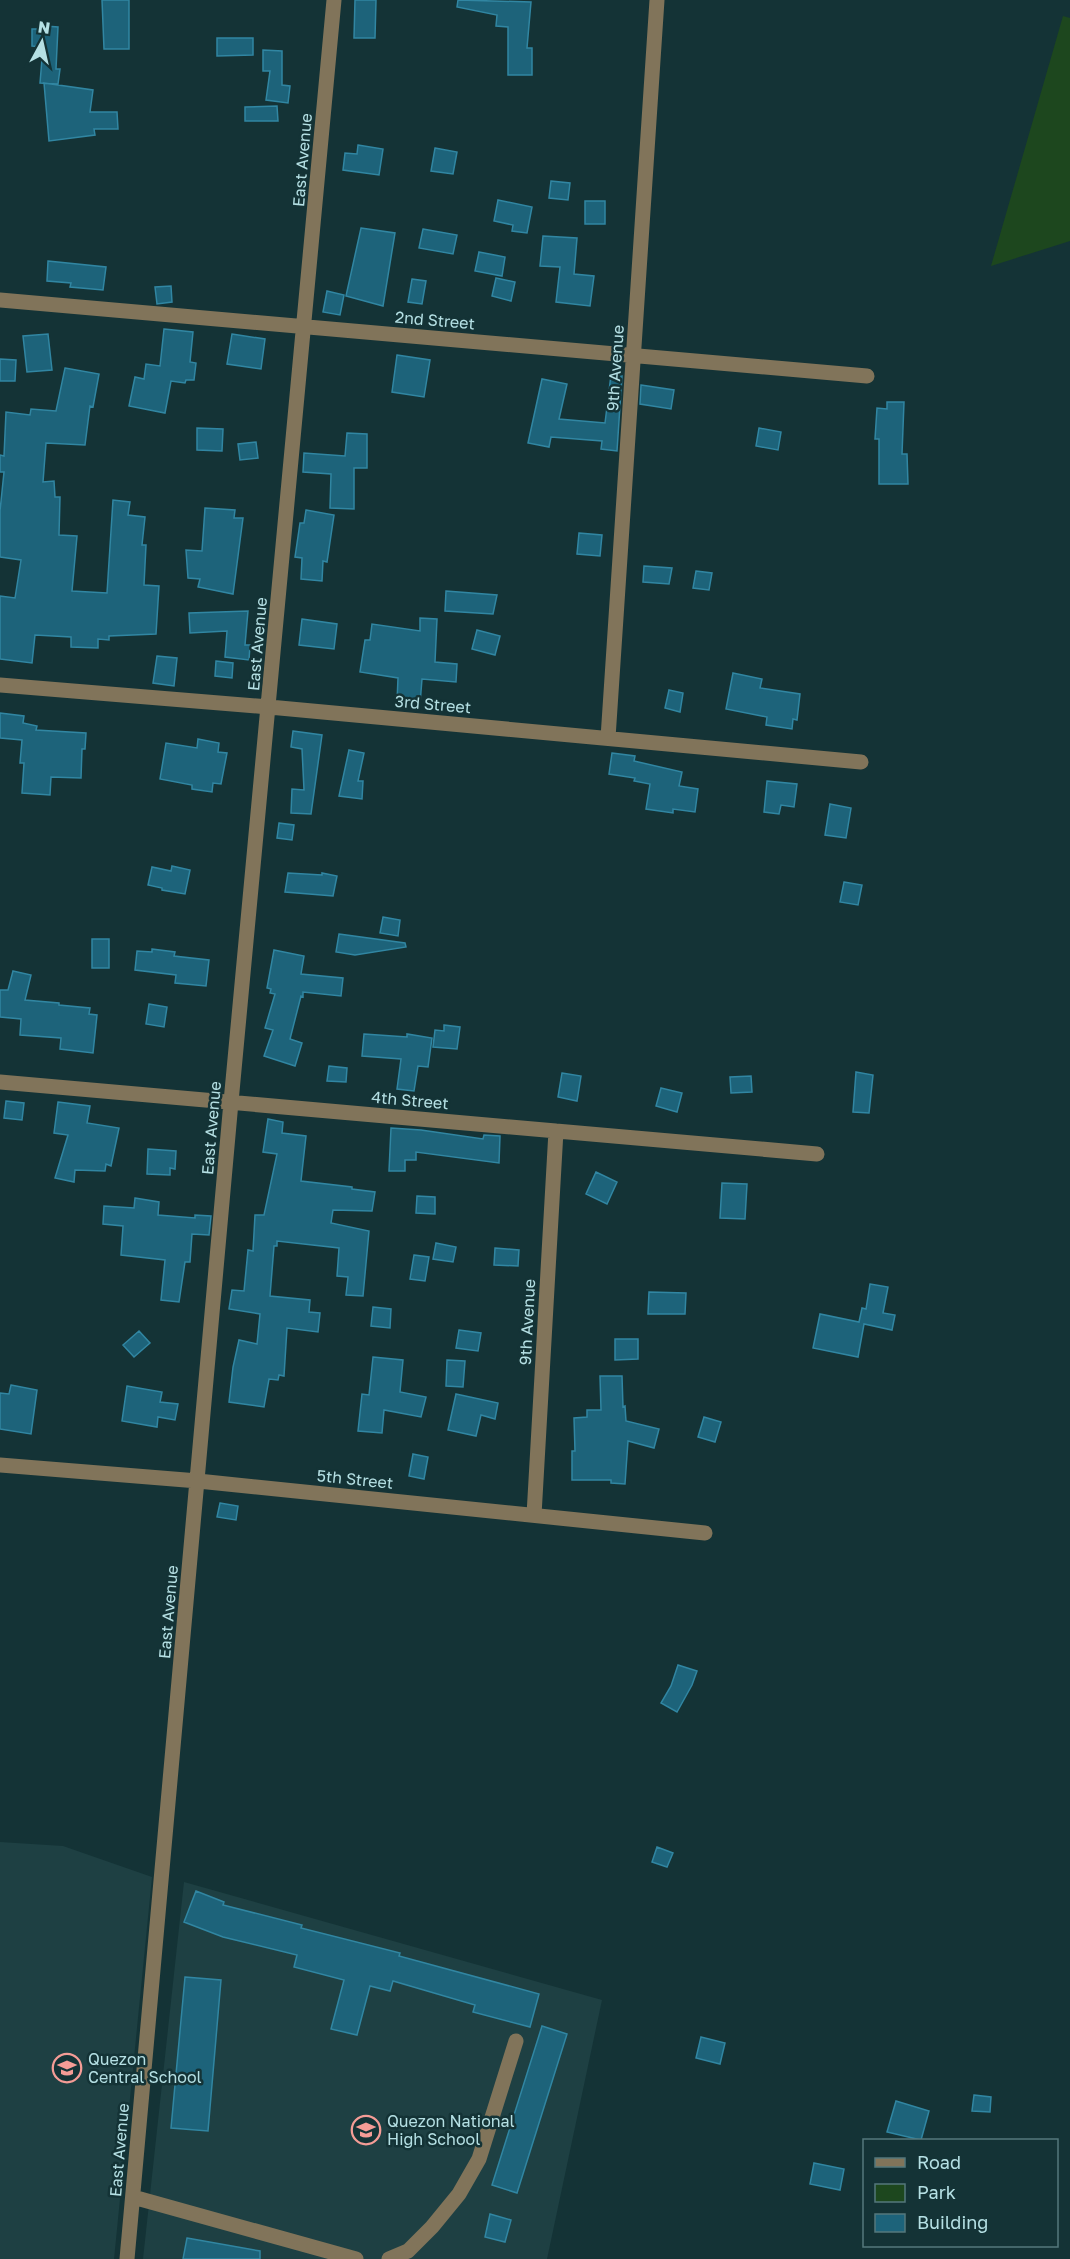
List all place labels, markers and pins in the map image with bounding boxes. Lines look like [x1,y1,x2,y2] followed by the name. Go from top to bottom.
[88,2049,202,2087] place label: Quezon Central School
[51,2052,83,2084] school or university icon: Quezon Central School
[387,2111,515,2149] place label: Quezon National High School
[350,2114,382,2146] school or university icon: Quezon National High School

